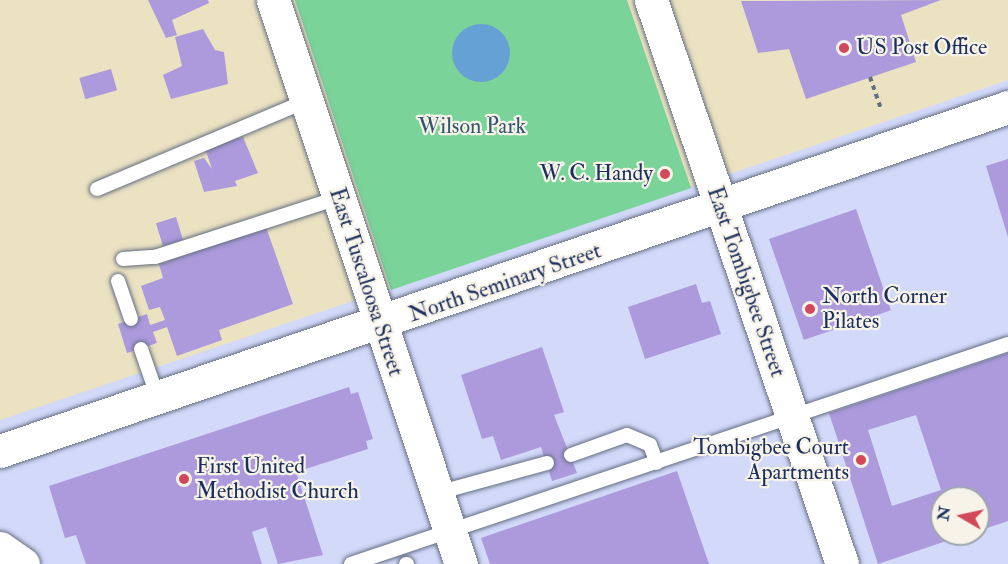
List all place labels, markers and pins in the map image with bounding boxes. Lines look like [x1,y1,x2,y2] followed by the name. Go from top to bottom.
[856,35,987,61] place label: US Post Office
[837,41,851,55] marker: US Post Office
[540,161,653,187] place label: W. C. Handy
[658,167,672,181] marker: W. C. Handy
[822,283,947,334] place label: North Corner Pilates
[803,302,817,316] marker: North Corner Pilates
[693,434,849,486] place label: Tombigbee Court Apartments
[196,453,359,505] place label: First United Methodist Church
[854,453,868,467] marker: Tombigbee Court Apartments
[177,472,191,486] marker: First United Methodist Church

